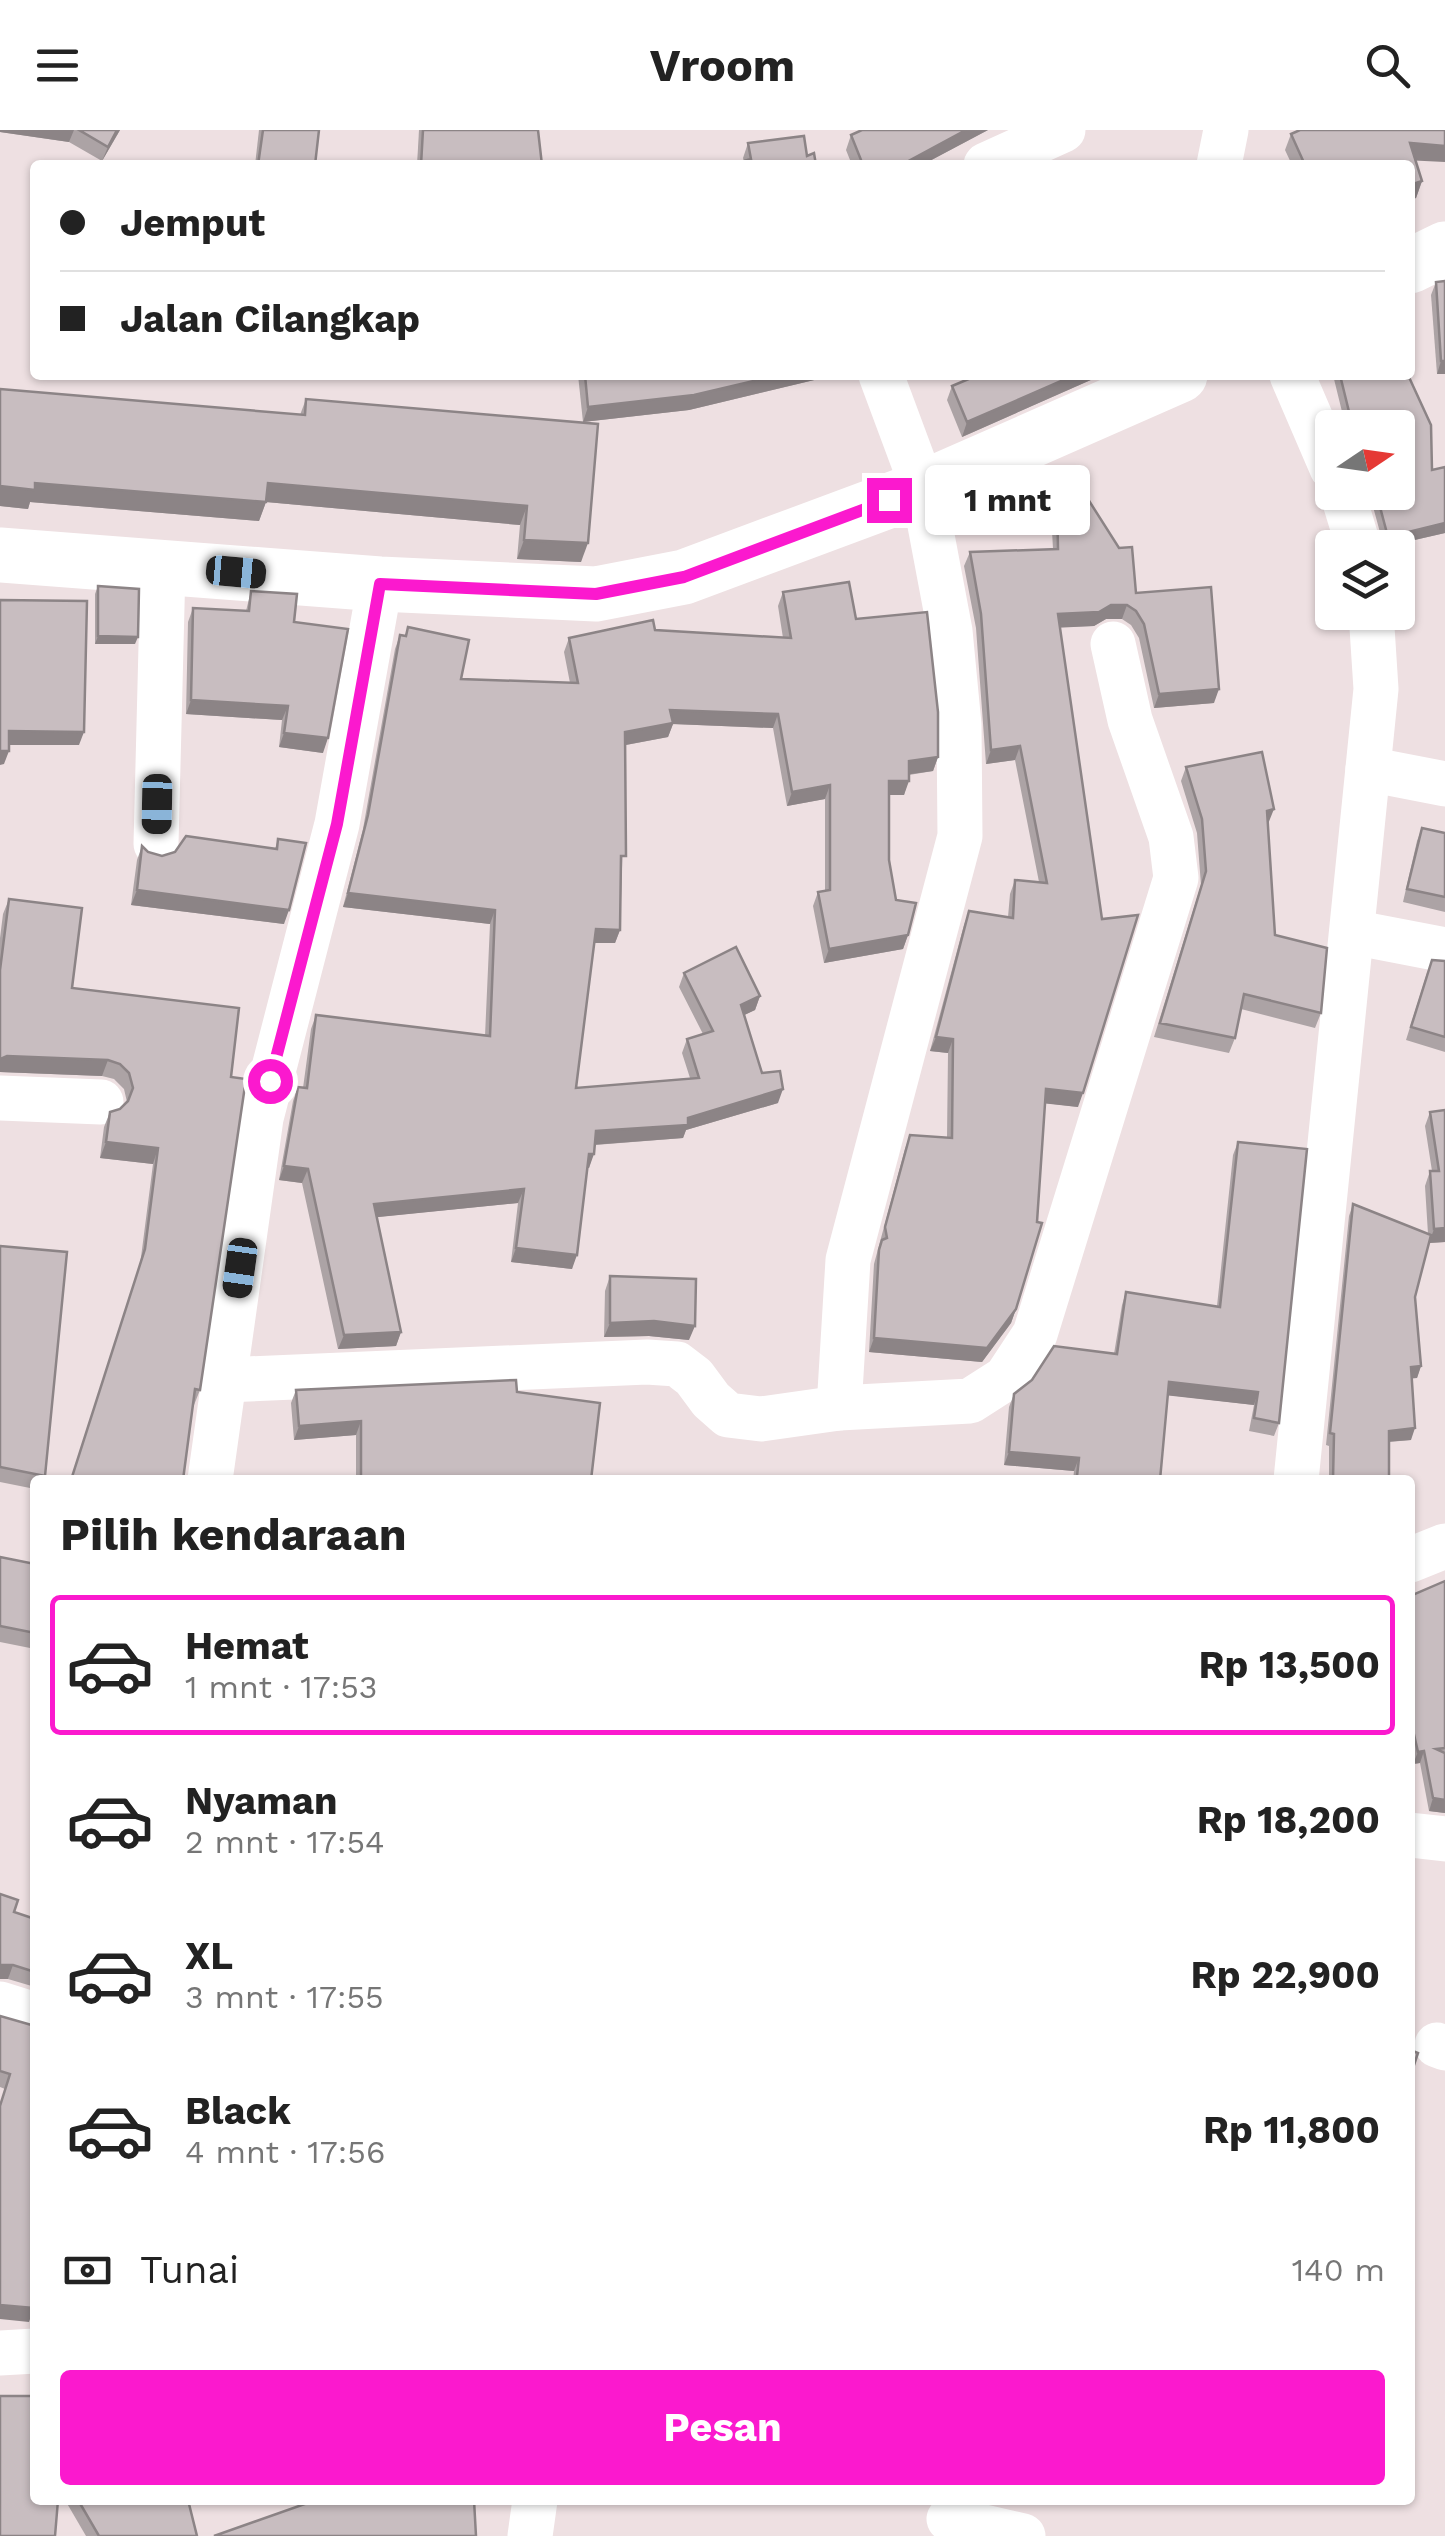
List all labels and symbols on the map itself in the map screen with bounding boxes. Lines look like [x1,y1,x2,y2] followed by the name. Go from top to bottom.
[1315,410,1415,510] north arrow
[924,465,1089,535] callout: 1 mnt
[867,478,912,523] route end
[205,554,267,590] car
[141,774,173,834] car
[248,1059,293,1104] route start
[221,1236,259,1300] car

